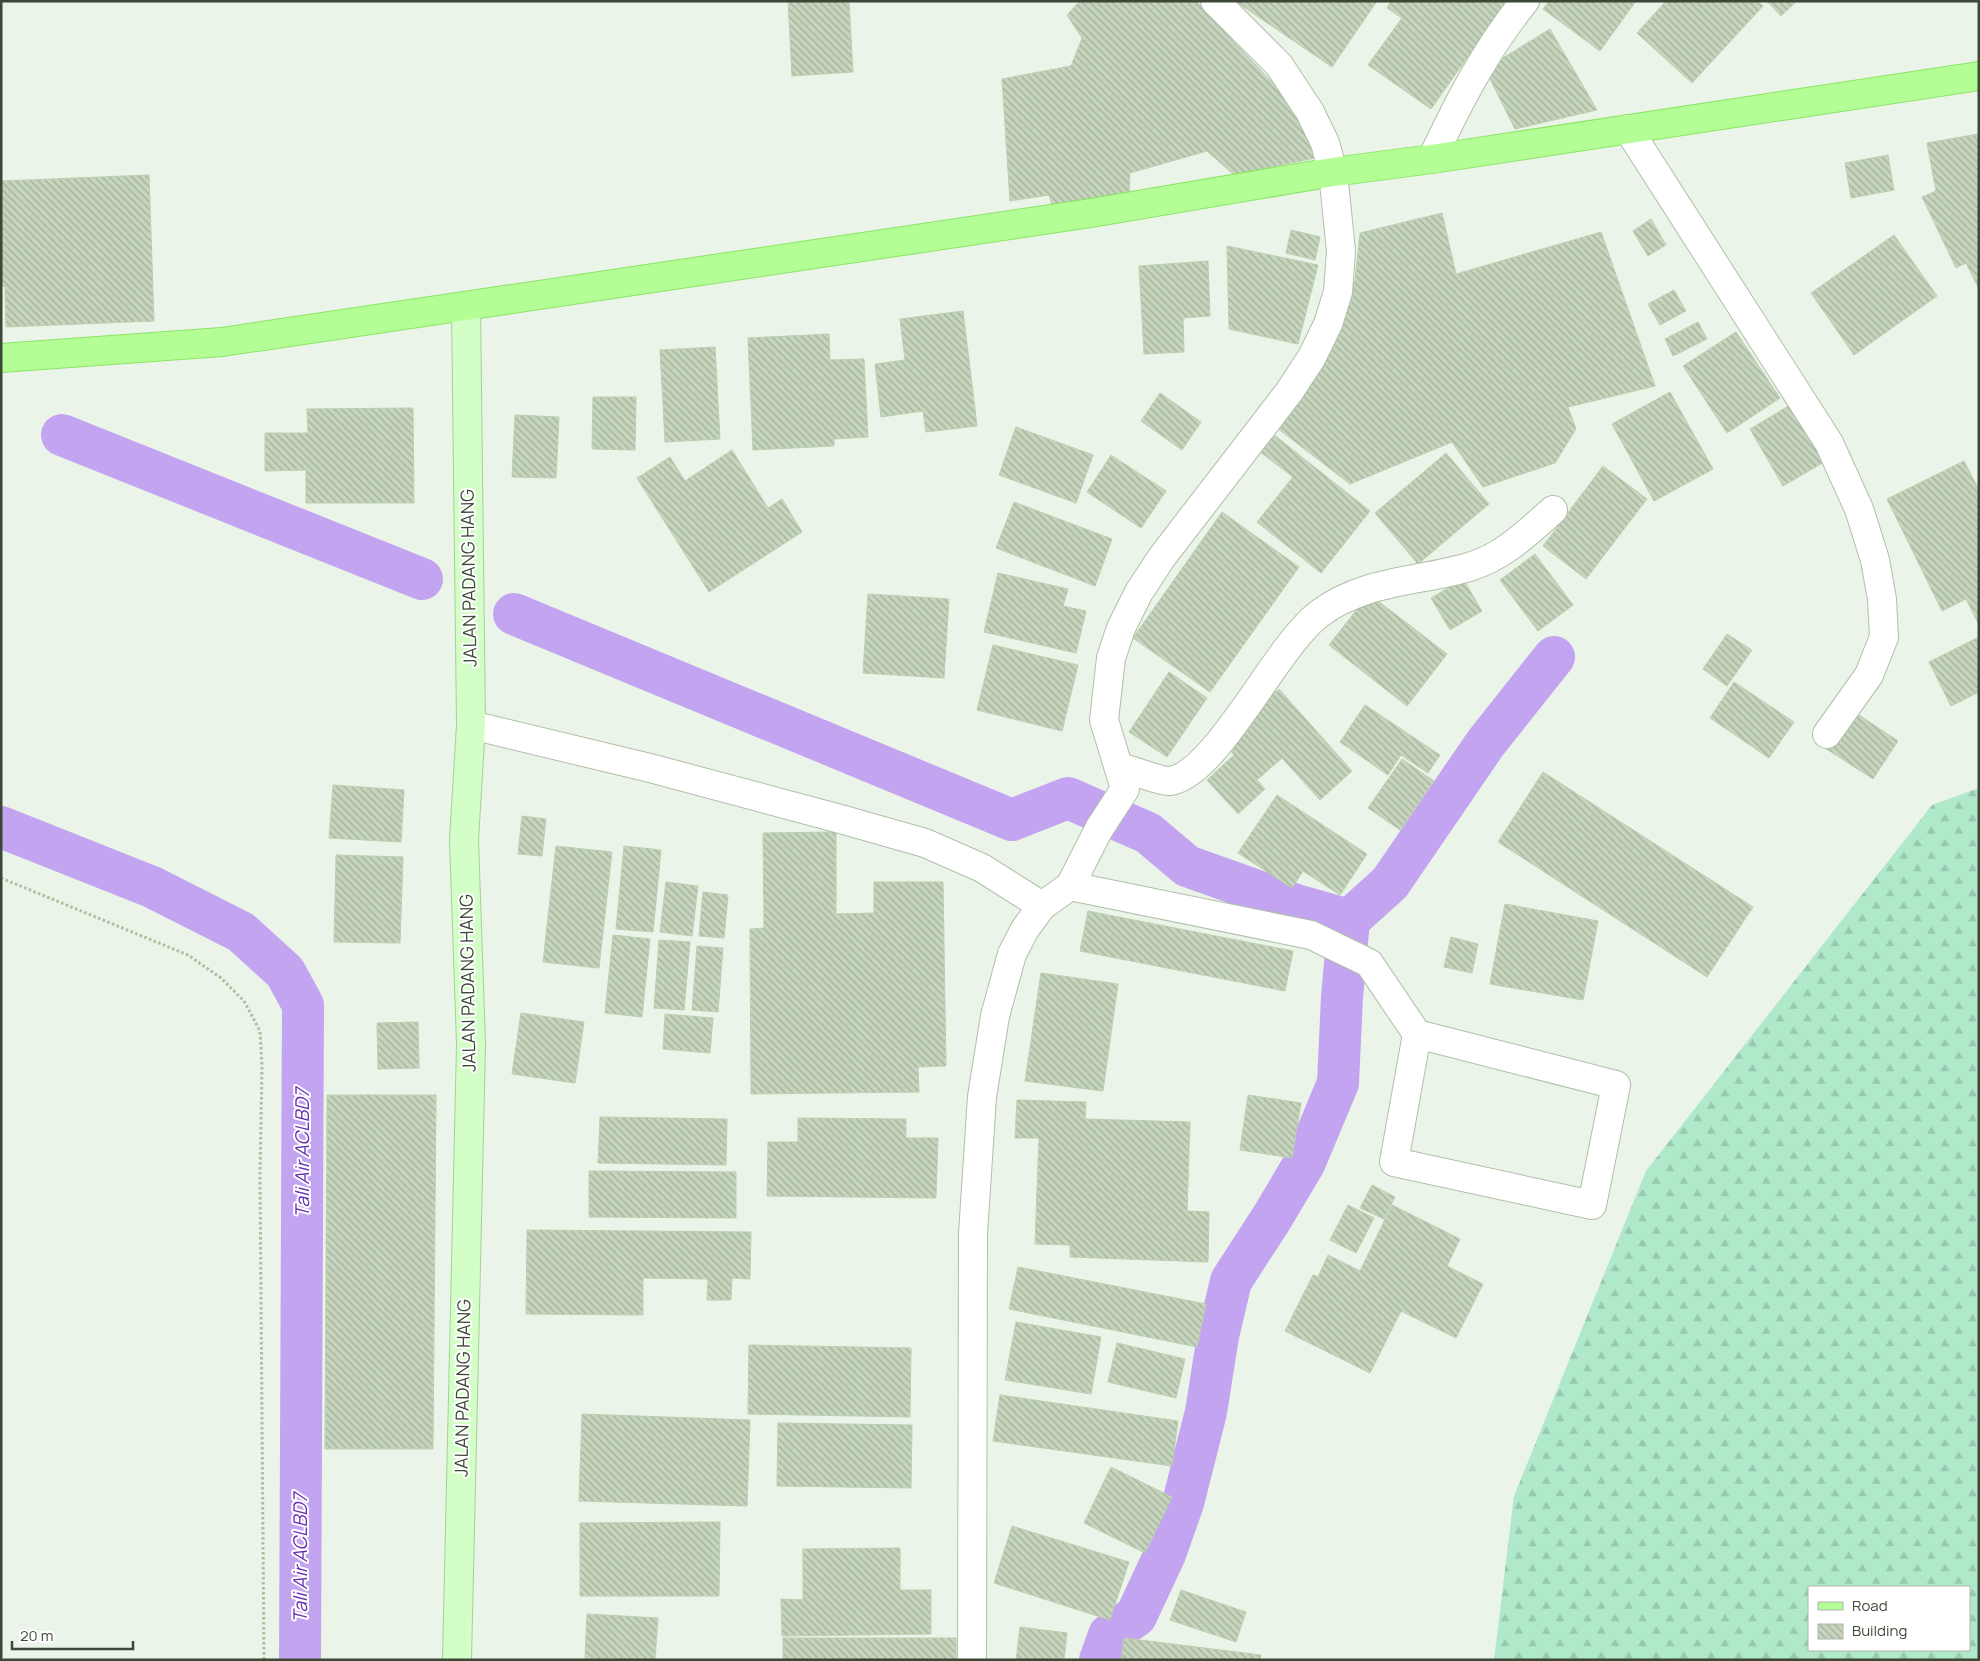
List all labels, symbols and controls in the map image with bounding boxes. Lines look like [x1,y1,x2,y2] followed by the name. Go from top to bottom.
[454,489,482,667] street label: JALAN PADANG HANG
[453,894,481,1072] street label: JALAN PADANG HANG
[289,1085,315,1218] water label: Tali Air ACLBD7
[448,1299,476,1477] street label: JALAN PADANG HANG
[287,1490,313,1623] water label: Tali Air ACLBD7
[1808,1586,1970,1651] legend
[1852,1595,1888,1616] text: Road
[12,1618,134,1650] scale bar
[1852,1620,1907,1641] text: Building
[20,1625,53,1646] text: 20 m

